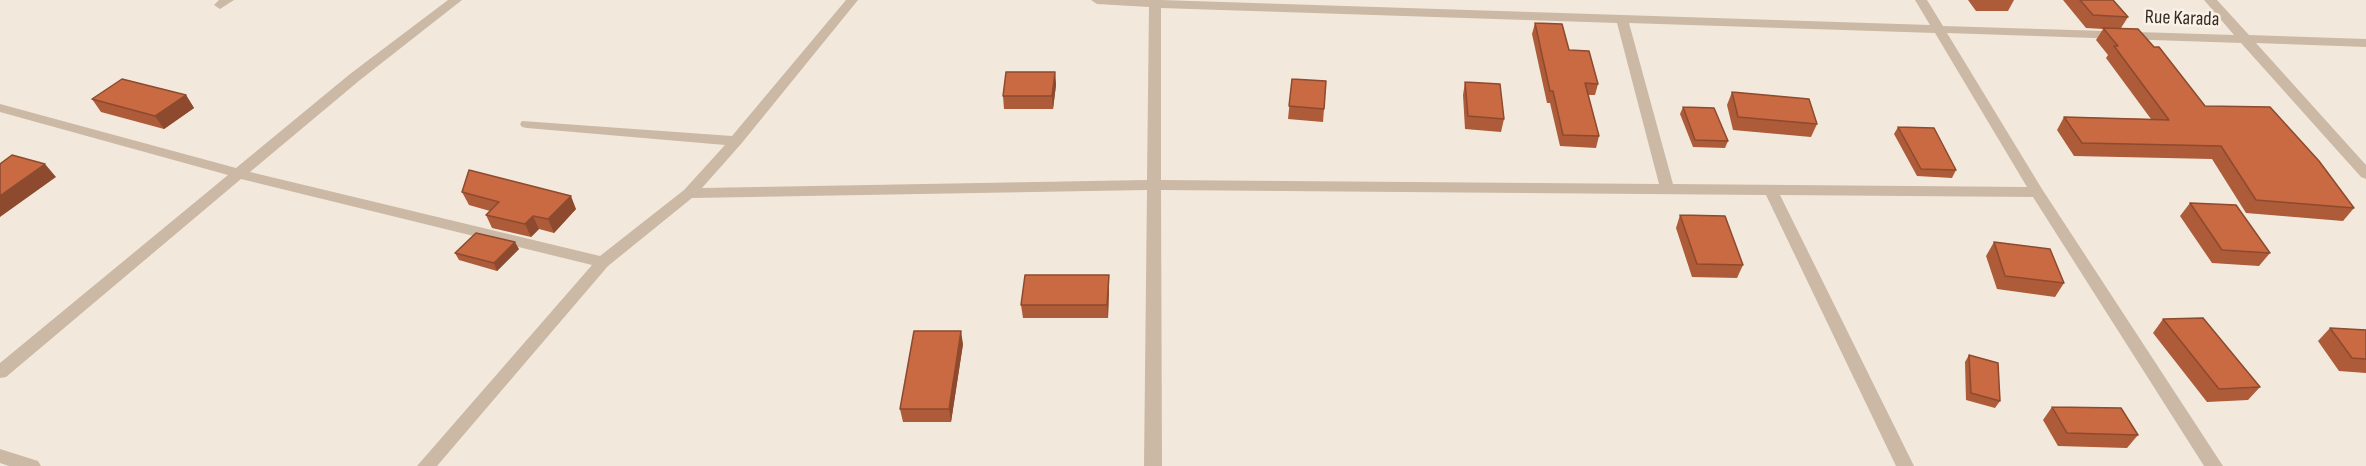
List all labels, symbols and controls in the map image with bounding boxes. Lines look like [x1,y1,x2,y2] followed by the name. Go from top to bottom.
[2144,6,2220,32] street label: Rue Karada

